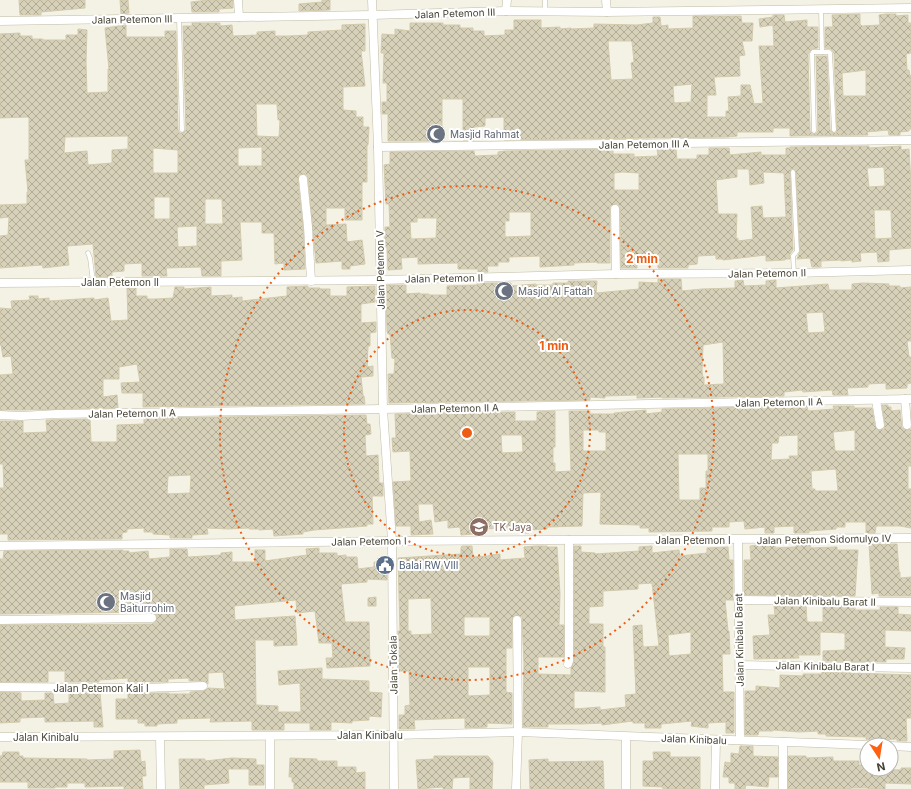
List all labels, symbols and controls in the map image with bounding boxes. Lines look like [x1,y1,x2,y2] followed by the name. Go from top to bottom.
[414,6,496,20] street label: Jalan Petemon III
[92,12,172,26] street label: Jalan Petemon III
[425,123,447,145] mosque icon: Masjid Rahmat
[450,128,520,140] place label: Masjid Rahmat
[599,137,689,151] street label: Jalan Petemon III A
[373,230,387,310] street label: Jalan Petemon V
[626,251,658,266] text: 2 min
[728,266,806,280] street label: Jalan Petemon II
[405,271,483,285] street label: Jalan Petemon II
[81,276,159,288] street label: Jalan Petemon II
[493,280,515,302] mosque icon: Masjid Al Fattah
[518,285,593,297] place label: Masjid Al Fattah
[539,338,569,353] text: 1 min
[735,395,823,409] street label: Jalan Petemon II A
[411,401,499,415] street label: Jalan Petemon II A
[88,406,176,420] street label: Jalan Petemon II A
[460,426,474,440] centre of rings
[468,516,490,538] school or university icon: TK Jaya
[493,521,531,533] place label: TK Jaya
[757,532,892,546] street label: Jalan Petemon Sidomulyo IV
[331,534,407,548] street label: Jalan Petemon I
[655,534,731,546] street label: Jalan Petemon I
[374,554,396,576] public building icon: Balai RW VIII
[399,559,459,571] place label: Balai RW VIII
[120,590,174,614] place label: Masjid Baiturrohim
[95,591,117,613] mosque icon: Masjid Baiturrohim
[732,592,746,687] street label: Jalan Kinibalu Barat
[774,594,876,608] street label: Jalan Kinibalu Barat II
[386,635,400,695] street label: Jalan Tokala
[775,659,875,673] street label: Jalan Kinibalu Barat I
[53,682,149,694] street label: Jalan Petemon Kali I
[337,729,403,741] street label: Jalan Kinibalu
[13,731,79,743] street label: Jalan Kinibalu
[661,732,727,746] street label: Jalan Kinibalu
[859,737,899,777] north arrow
[876,759,887,775] text: N

